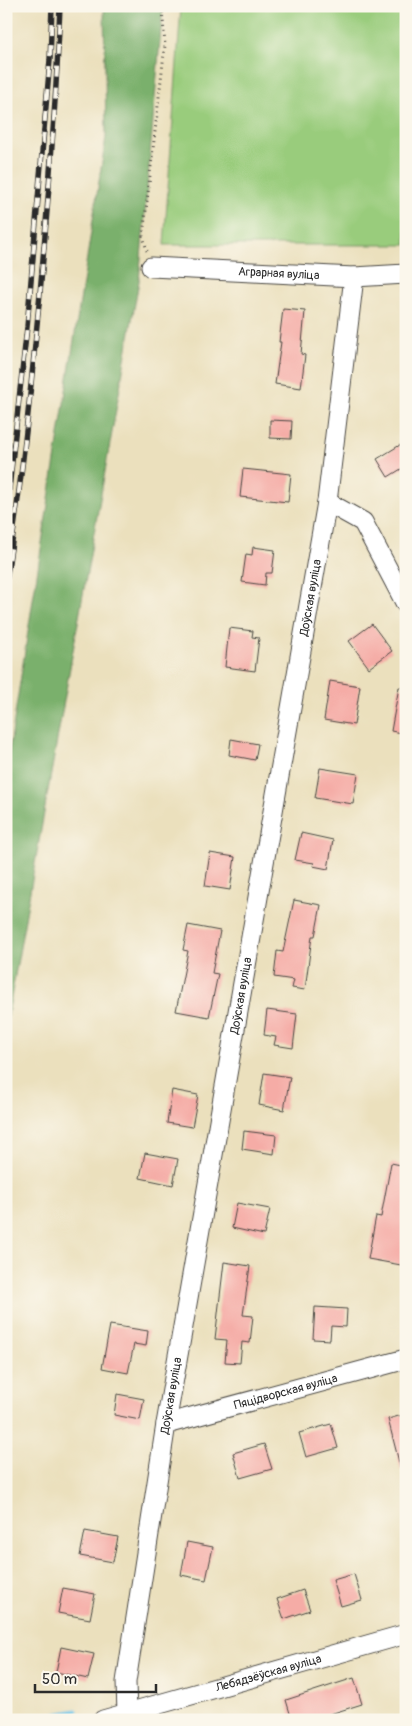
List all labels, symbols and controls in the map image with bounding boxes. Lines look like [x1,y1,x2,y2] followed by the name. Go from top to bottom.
[238,264,320,283] street label: Аграрная вуліца
[297,558,325,638] street label: Доўская вуліца
[227,956,255,1036] street label: Доўская вуліца
[157,1356,186,1436] street label: Доўская вуліца
[232,1371,340,1413] street label: Пяцідворская вуліца
[213,1651,324,1696] street label: Лебядзёўская вуліца
[35,1661,156,1693] scale bar
[42,1670,77,1689] text: 50 m

